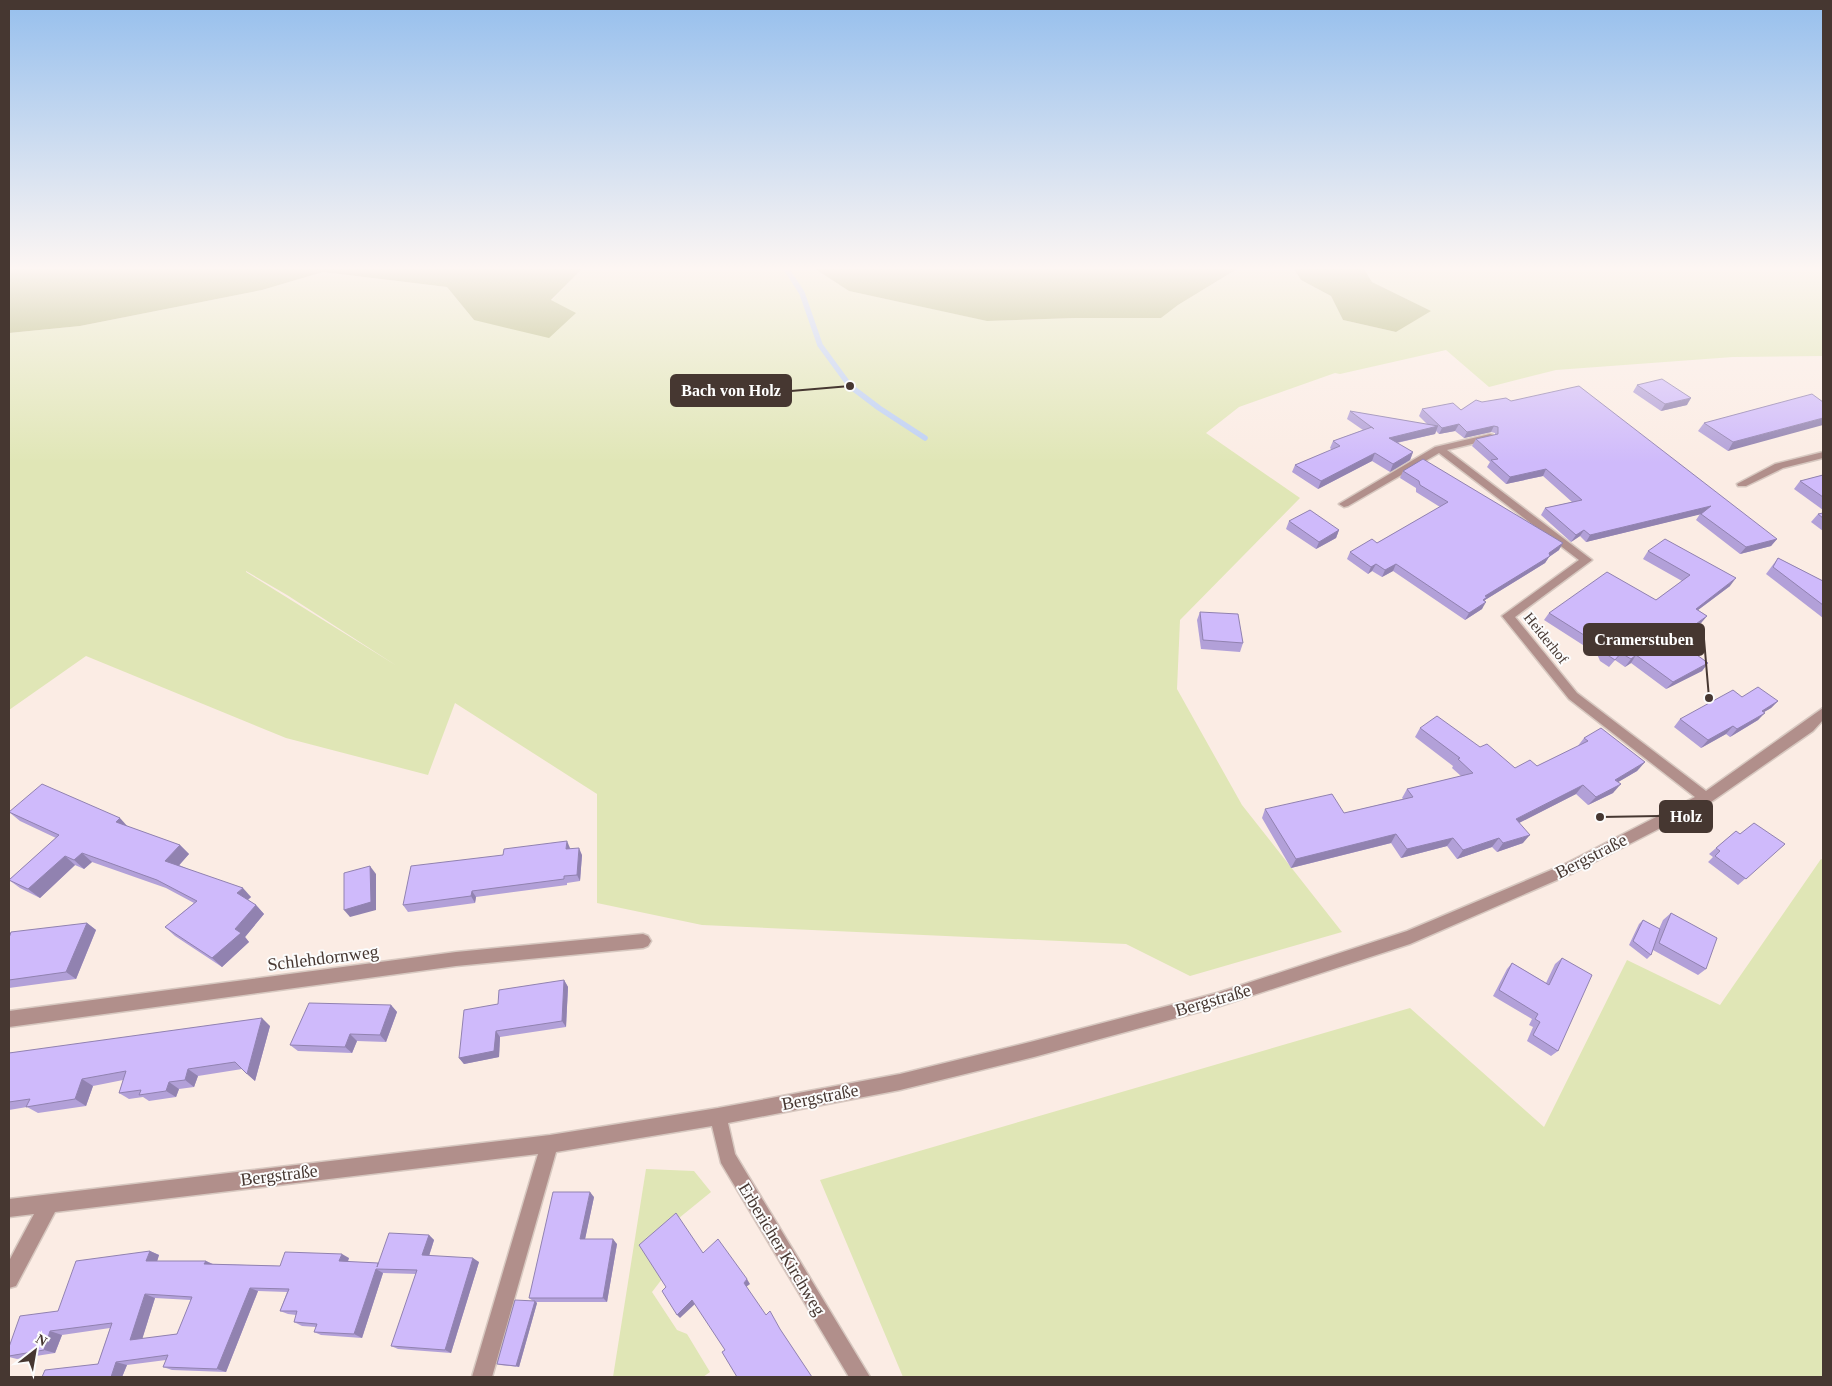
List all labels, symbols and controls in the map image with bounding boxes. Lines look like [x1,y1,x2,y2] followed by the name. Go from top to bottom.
[671,375,791,406] callout: Bach von Holz
[681,382,781,399] text: Bach von Holz
[1521,609,1571,667] street label: Heiderhof
[1584,624,1704,655] callout: Cramerstuben
[1594,631,1694,648] text: Cramerstuben
[1660,801,1712,832] callout: Holz
[1670,808,1702,825] text: Holz
[1552,829,1630,883] street label: Bergstraße
[266,941,380,975] street label: Schlehdornweg
[1173,980,1253,1020] street label: Bergstraße
[780,1080,860,1114] street label: Bergstraße
[239,1160,319,1190] street label: Bergstraße
[734,1179,830,1319] street label: Erbericher Kirchweg
[10,1326,60,1376] north arrow
[33,1331,50,1349] text: N

